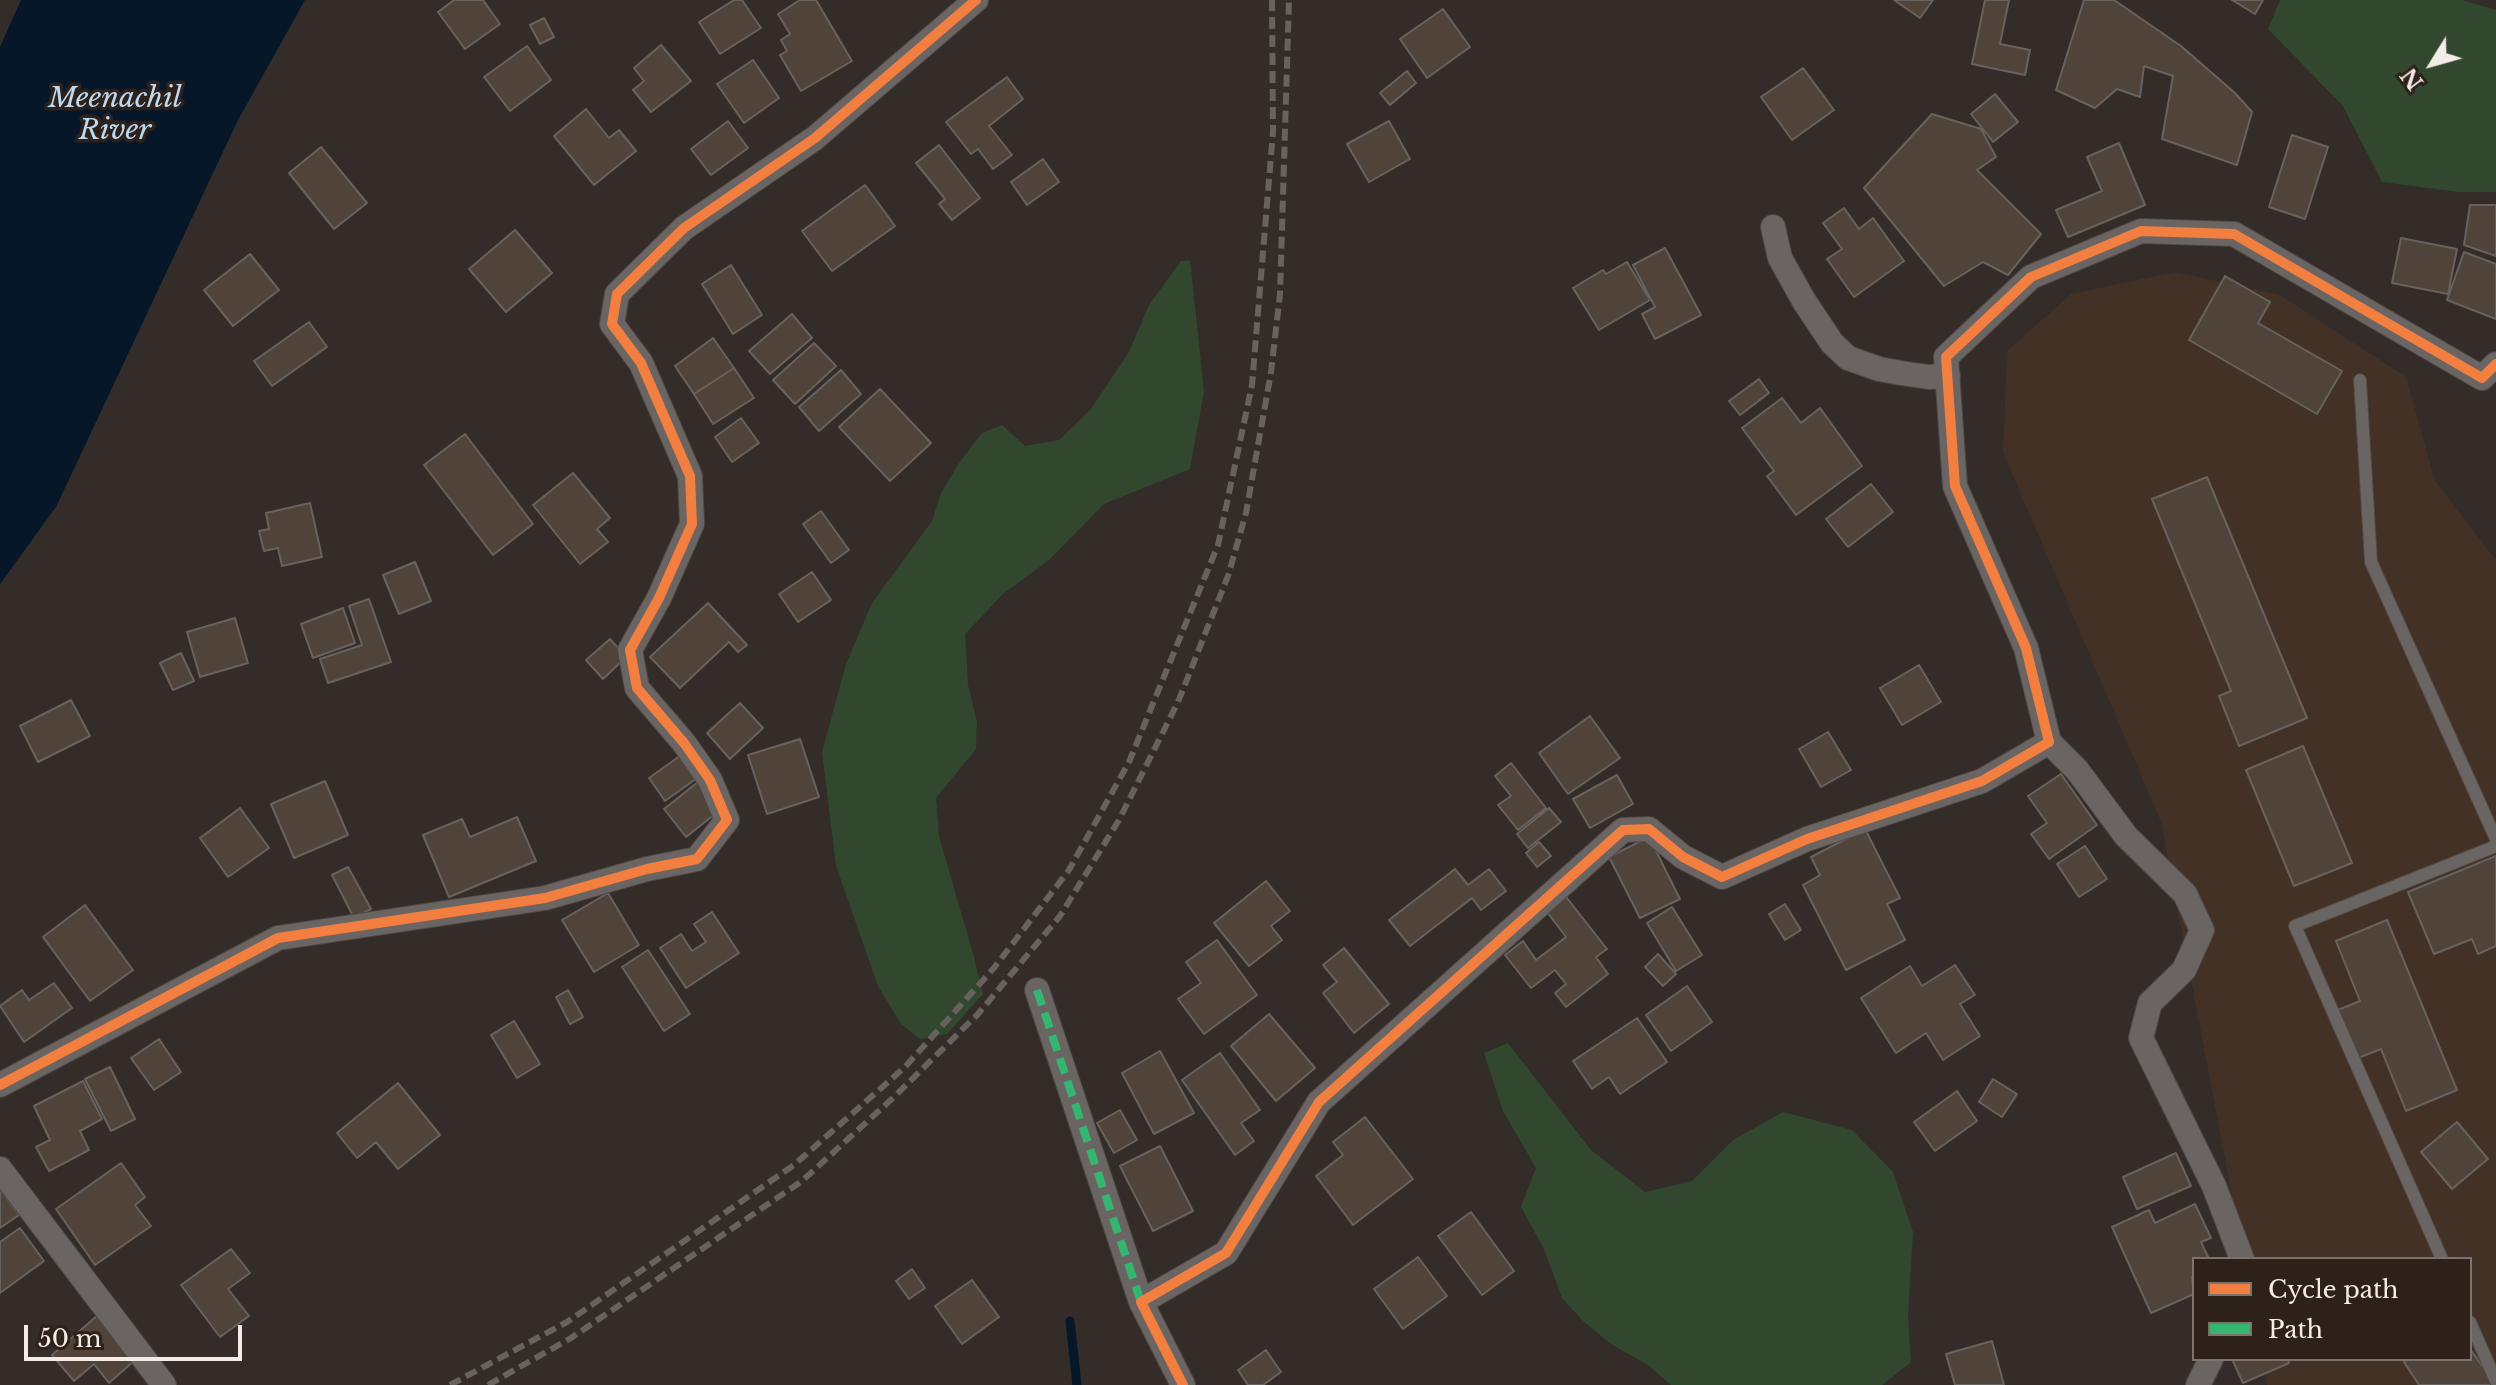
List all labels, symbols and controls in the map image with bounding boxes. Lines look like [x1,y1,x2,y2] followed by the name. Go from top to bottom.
[2392,24,2472,104] north arrow
[2395,62,2429,95] text: N
[48,82,182,148] water label: Meenachil River
[2192,1257,2472,1361] legend
[2268,1275,2399,1304] text: Cycle path
[28,1309,246,1359] scale bar
[2268,1315,2323,1344] text: Path
[38,1324,101,1353] text: 50 m

